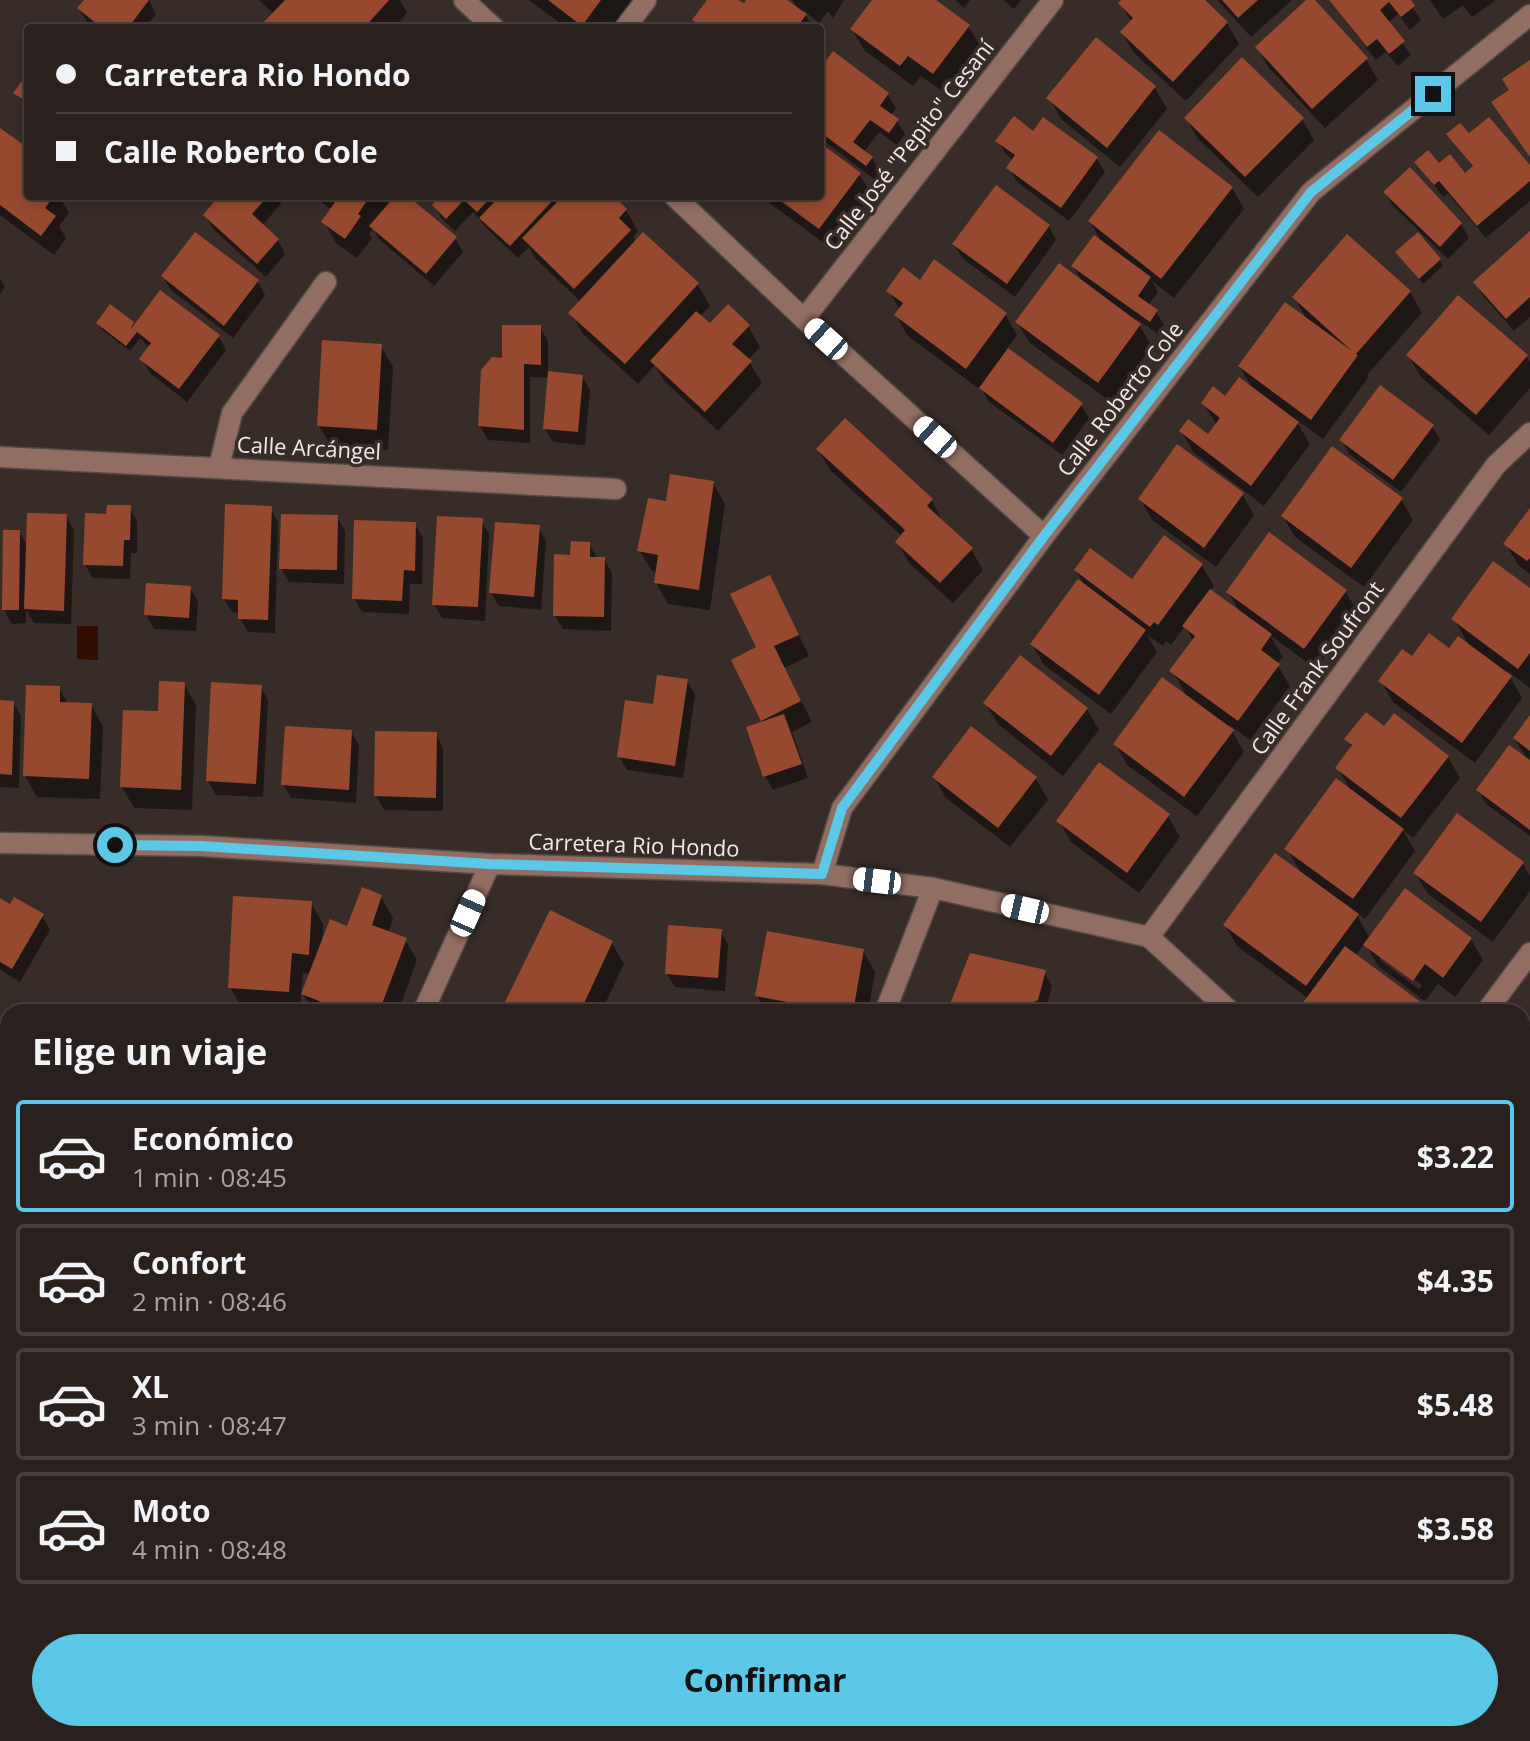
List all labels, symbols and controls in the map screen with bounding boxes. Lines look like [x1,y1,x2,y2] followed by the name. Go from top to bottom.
[816,32,1000,256] street label: Calle José "Pepito" Cesaní
[104,54,411,95] text: Carretera Rio Hondo
[1415,76,1451,112] route end
[104,131,378,172] text: Calle Roberto Cole
[800,314,852,364] car
[1049,315,1189,482] street label: Calle Roberto Cole
[909,412,961,462] car
[236,428,382,466] street label: Calle Arcángel
[1243,574,1390,761] street label: Calle Frank Soufront
[528,825,740,863] street label: Carretera Rio Hondo
[97,827,133,863] route start
[852,866,902,896] car
[447,886,489,940] car
[999,892,1051,926] car
[32,1027,267,1076] text: Elige un viaje
[132,1118,294,1159] text: Económico
[36,1120,108,1192] icon: car
[1417,1136,1494,1177] text: $3.22
[132,1159,287,1195] text: 1 min · 08:45
[132,1242,246,1283] text: Confort
[36,1244,108,1316] icon: car
[1417,1260,1494,1301] text: $4.35
[132,1283,287,1319] text: 2 min · 08:46
[132,1366,169,1407] text: XL
[36,1368,108,1440] icon: car
[1417,1384,1494,1425] text: $5.48
[132,1407,287,1443] text: 3 min · 08:47
[132,1490,210,1531] text: Moto
[36,1492,108,1564] icon: car
[1417,1508,1494,1549] text: $3.58
[132,1531,287,1567] text: 4 min · 08:48
[32,1634,1498,1726] button: Confirmar

